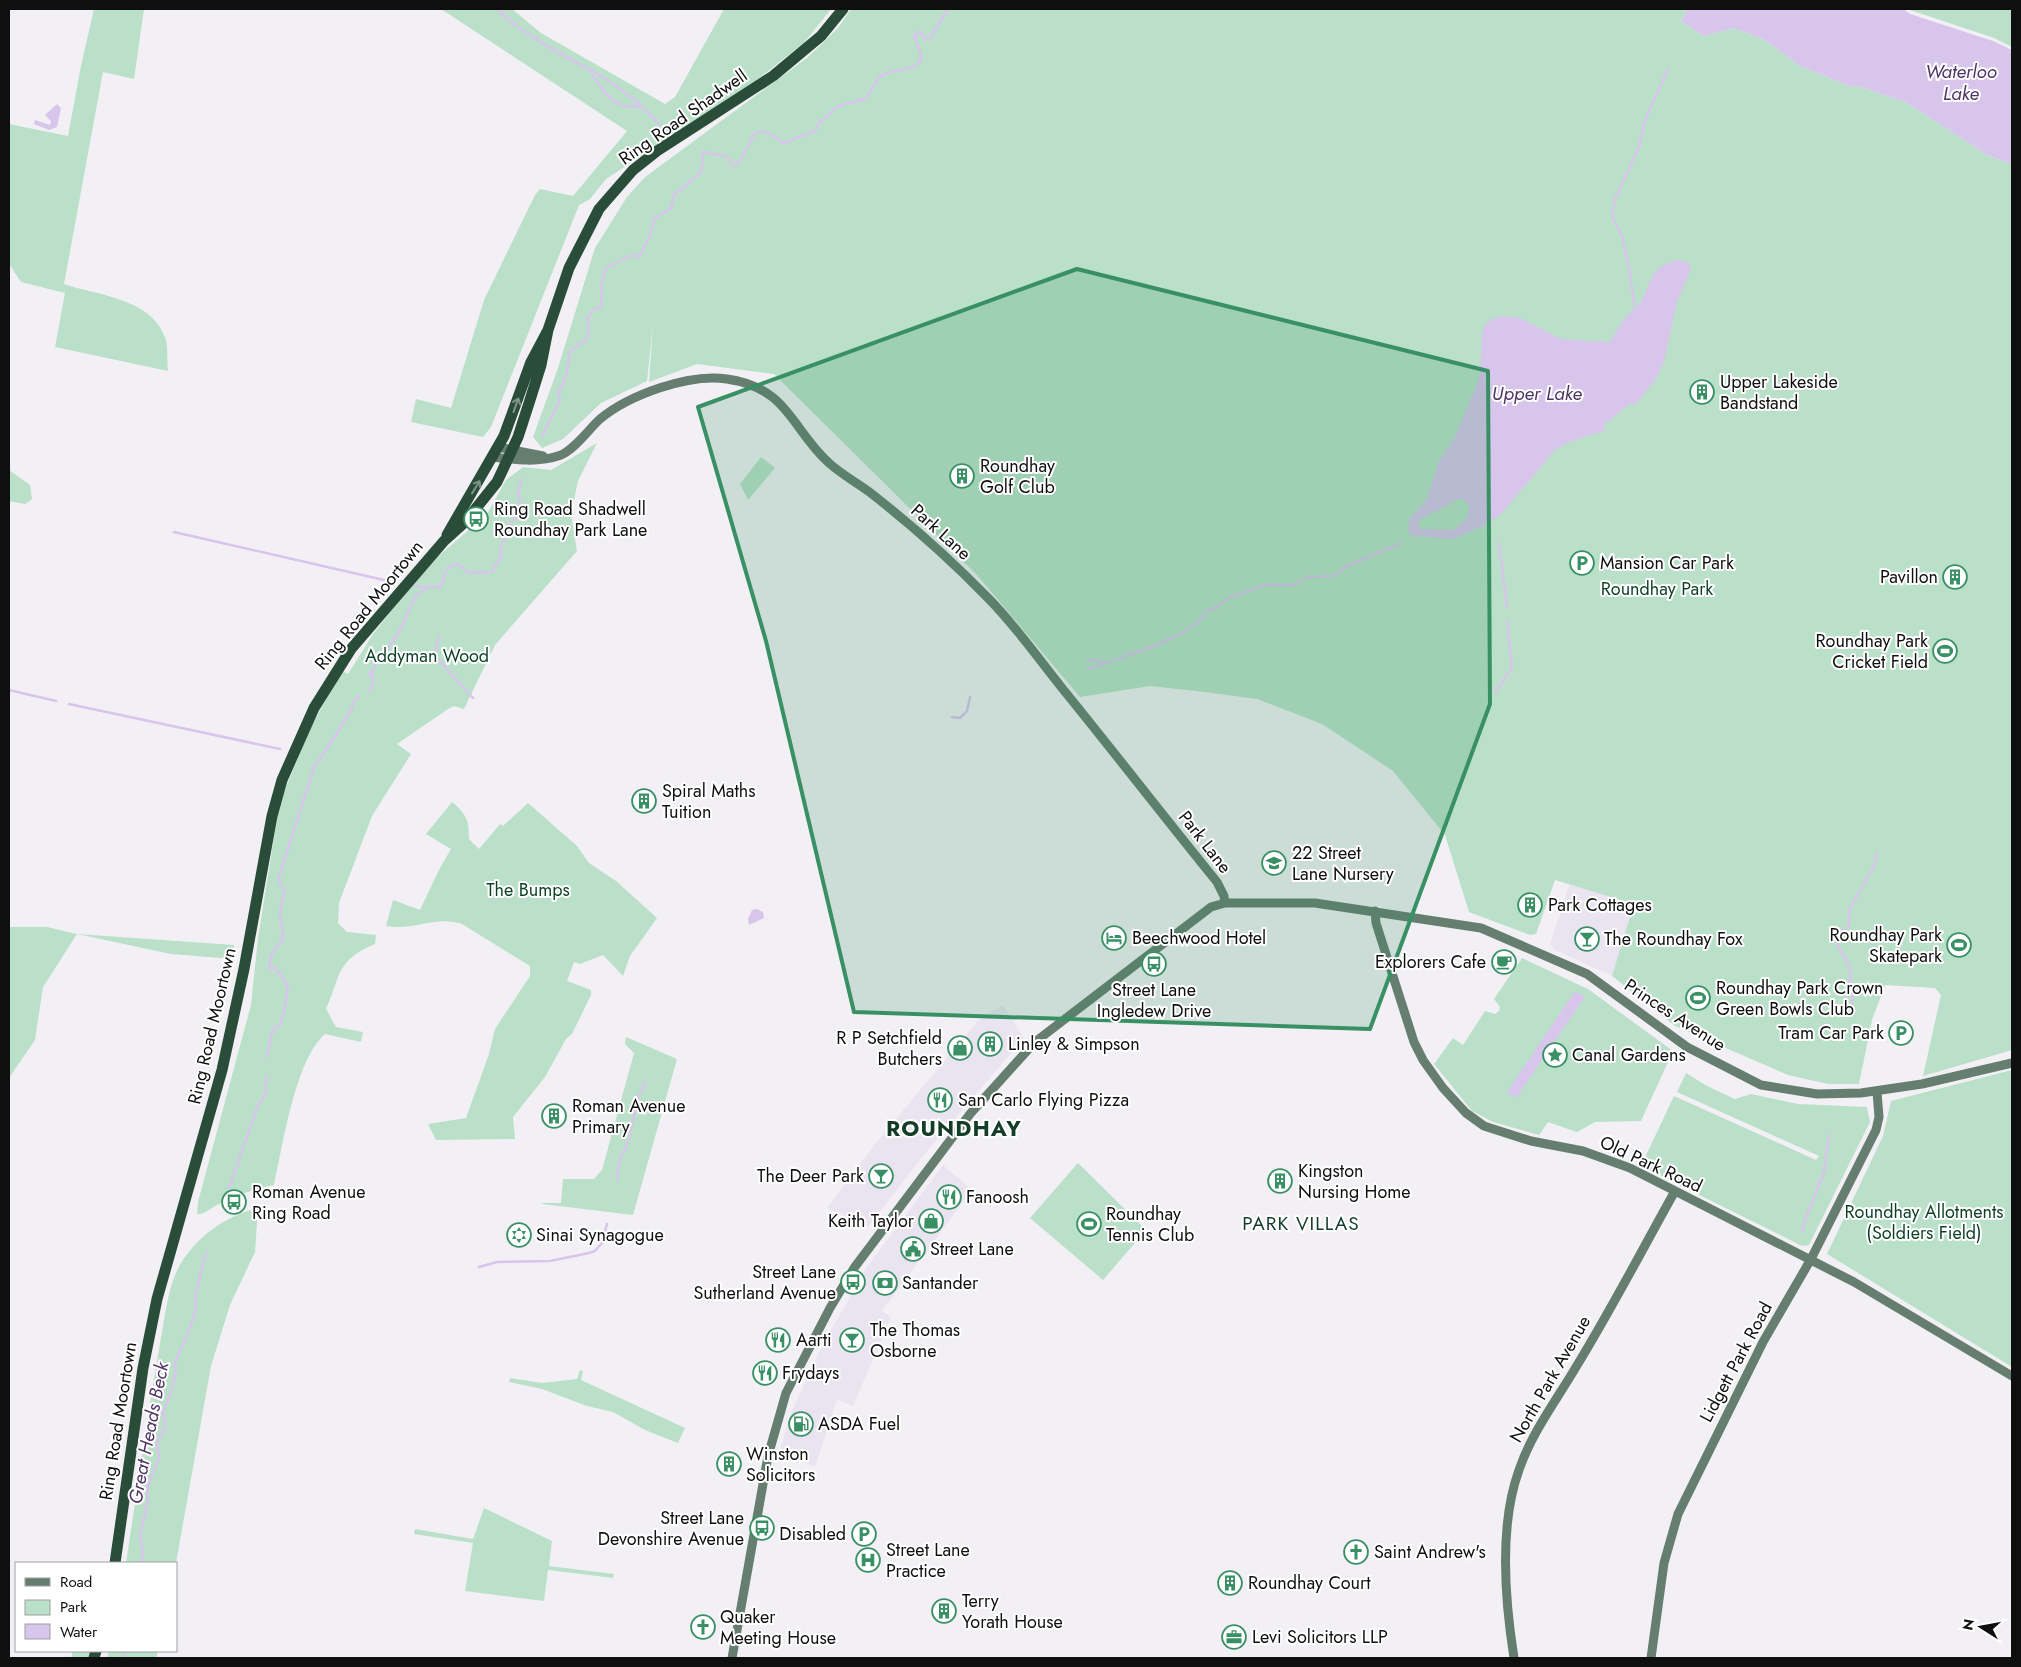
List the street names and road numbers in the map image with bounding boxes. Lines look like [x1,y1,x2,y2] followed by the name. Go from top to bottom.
[613,63,753,171] street label: Ring Road Shadwell
[905,498,977,566] street label: Park Lane
[309,535,429,675] street label: Ring Road Moortown
[1172,805,1238,879] street label: Park Lane
[181,945,243,1107] street label: Ring Road Moortown
[1619,972,1731,1058] street label: Princes Avenue
[1596,1129,1706,1199] street label: Old Park Road
[1693,1297,1779,1427] street label: Lidgett Park Road
[1503,1311,1597,1447] street label: North Park Avenue
[93,1340,143,1502] street label: Ring Road Moortown

